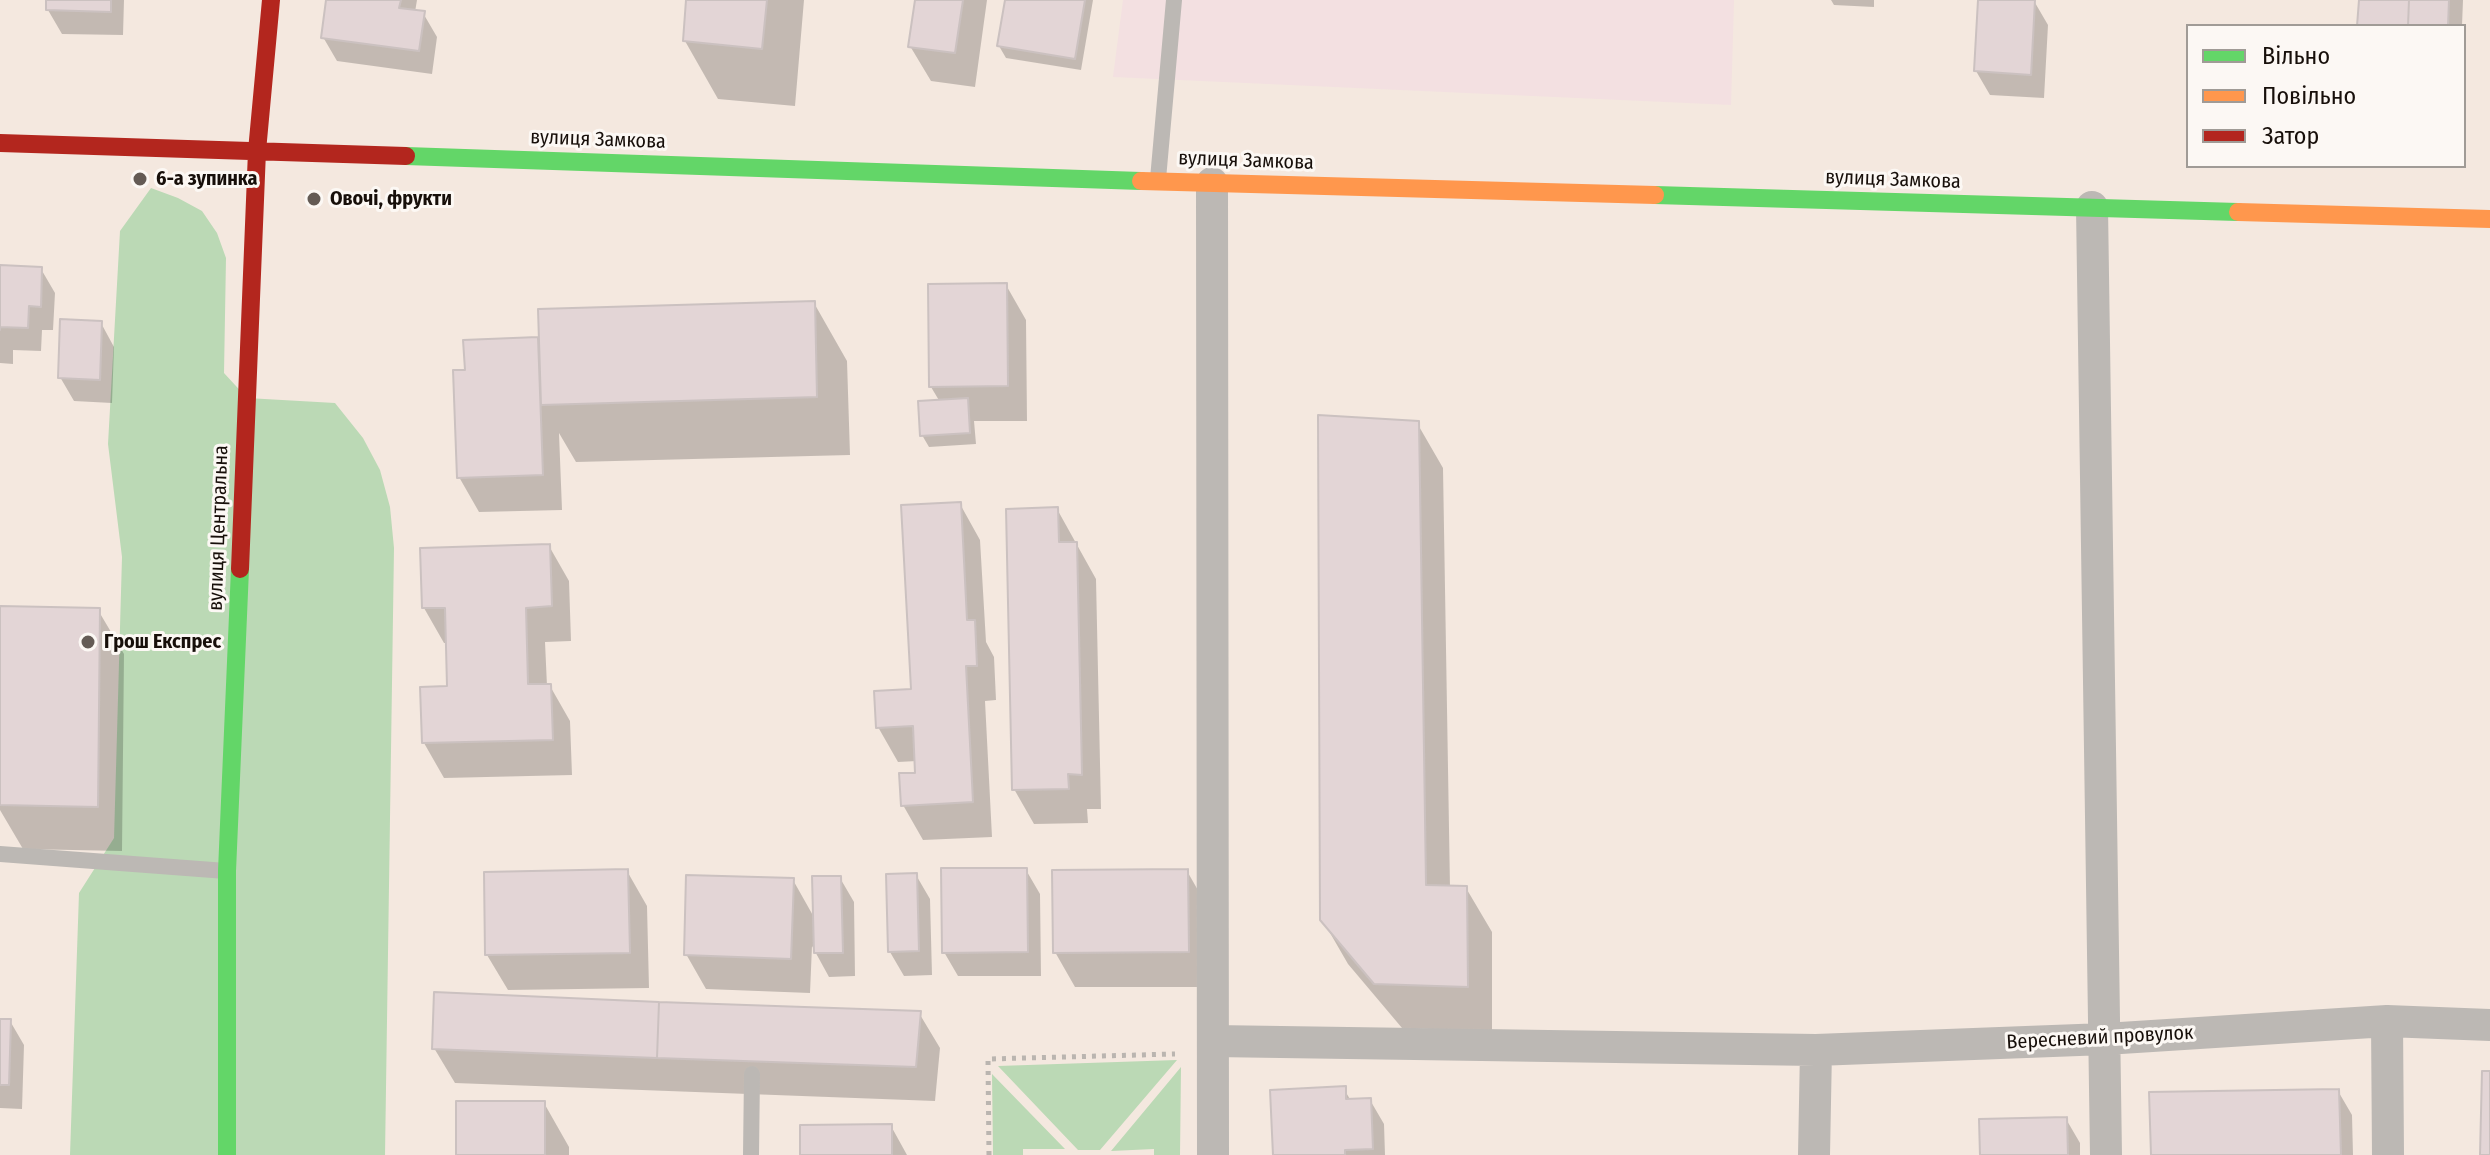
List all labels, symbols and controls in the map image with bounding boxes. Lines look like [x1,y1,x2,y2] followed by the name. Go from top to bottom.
[2186,24,2466,168] legend
[2262,42,2330,70] text: Вільно
[2262,82,2356,110] text: Повільно
[2262,122,2319,150] text: Затор
[530,126,666,154] street label: вулиця Замкова
[1178,147,1314,175] street label: вулиця Замкова
[1825,166,1961,194] street label: вулиця Замкова
[156,167,257,191] place label: 6-а зупинка
[131,170,149,188] marker: 6-а зупинка
[330,187,452,211] place label: Овочі, фрукти
[305,190,323,208] marker: Овочі, фрукти
[204,445,234,611] street label: вулиця Центральна
[104,630,221,654] place label: Грош Експрес
[79,633,97,651] marker: Грош Експрес
[2006,1021,2194,1055] street label: Вересневий провулок

